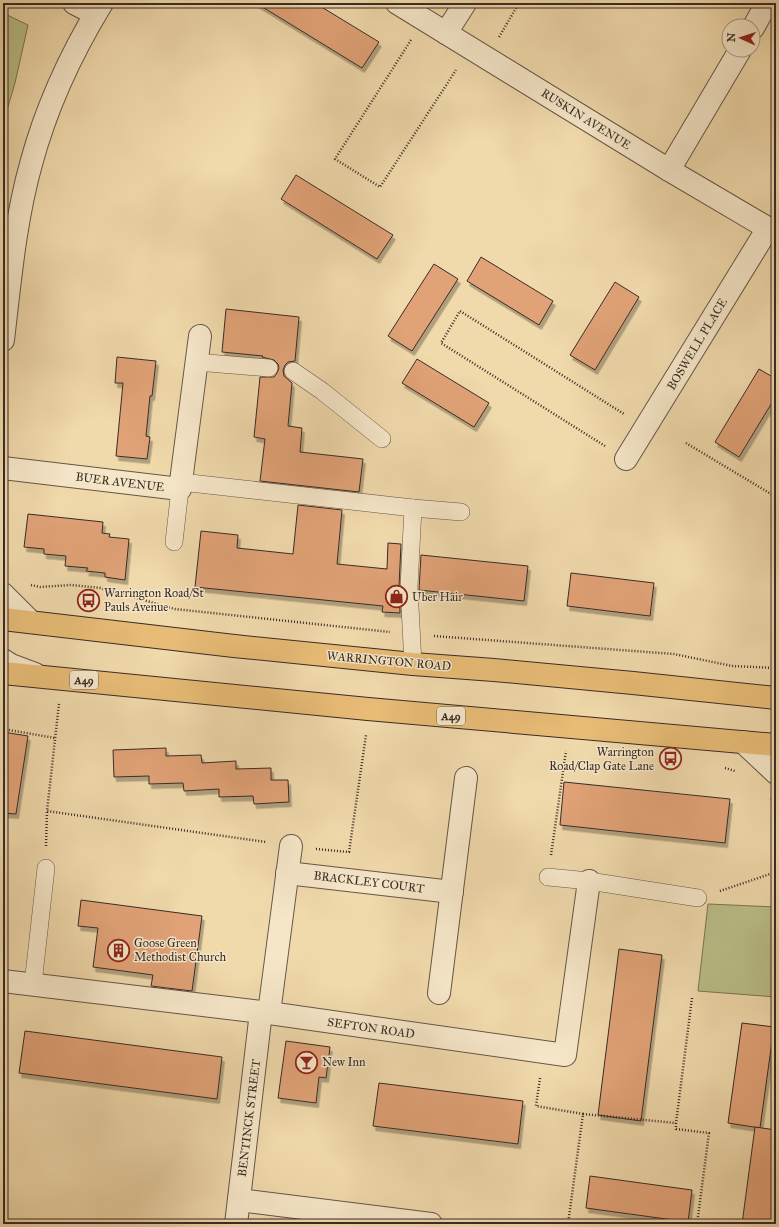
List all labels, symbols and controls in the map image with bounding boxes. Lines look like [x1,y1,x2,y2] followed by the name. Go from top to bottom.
[721,18,761,58] north arrow
[725,32,738,43] text: N
[539,86,634,152] street label: RUSKIN AVENUE
[664,295,730,393] street label: BOSWELL PLACE
[75,470,166,494] street label: BUER AVENUE
[383,584,409,610] shop icon: Uber Hair
[104,586,204,614] place label: Warrington Road/St Pauls Avenue
[76,587,102,613] bus stop icon: Warrington Road/St Pauls Avenue
[412,590,463,604] place label: Uber Hair
[326,649,452,673] street label: WARRINGTON ROAD
[70,671,98,689] road number: A49
[437,707,465,725] road number: A49
[549,745,655,773] place label: Warrington Road/Clap Gate Lane
[657,746,683,772] bus stop icon: Warrington Road/Clap Gate Lane
[313,868,425,896] street label: BRACKLEY COURT
[134,936,226,964] place label: Goose Green Methodist Church
[106,937,132,963] building icon: Goose Green Methodist Church
[326,1015,416,1041] street label: SEFTON ROAD
[293,1049,319,1075] bar icon: New Inn
[322,1055,366,1069] place label: New Inn
[235,1058,263,1178] street label: BENTINCK STREET

